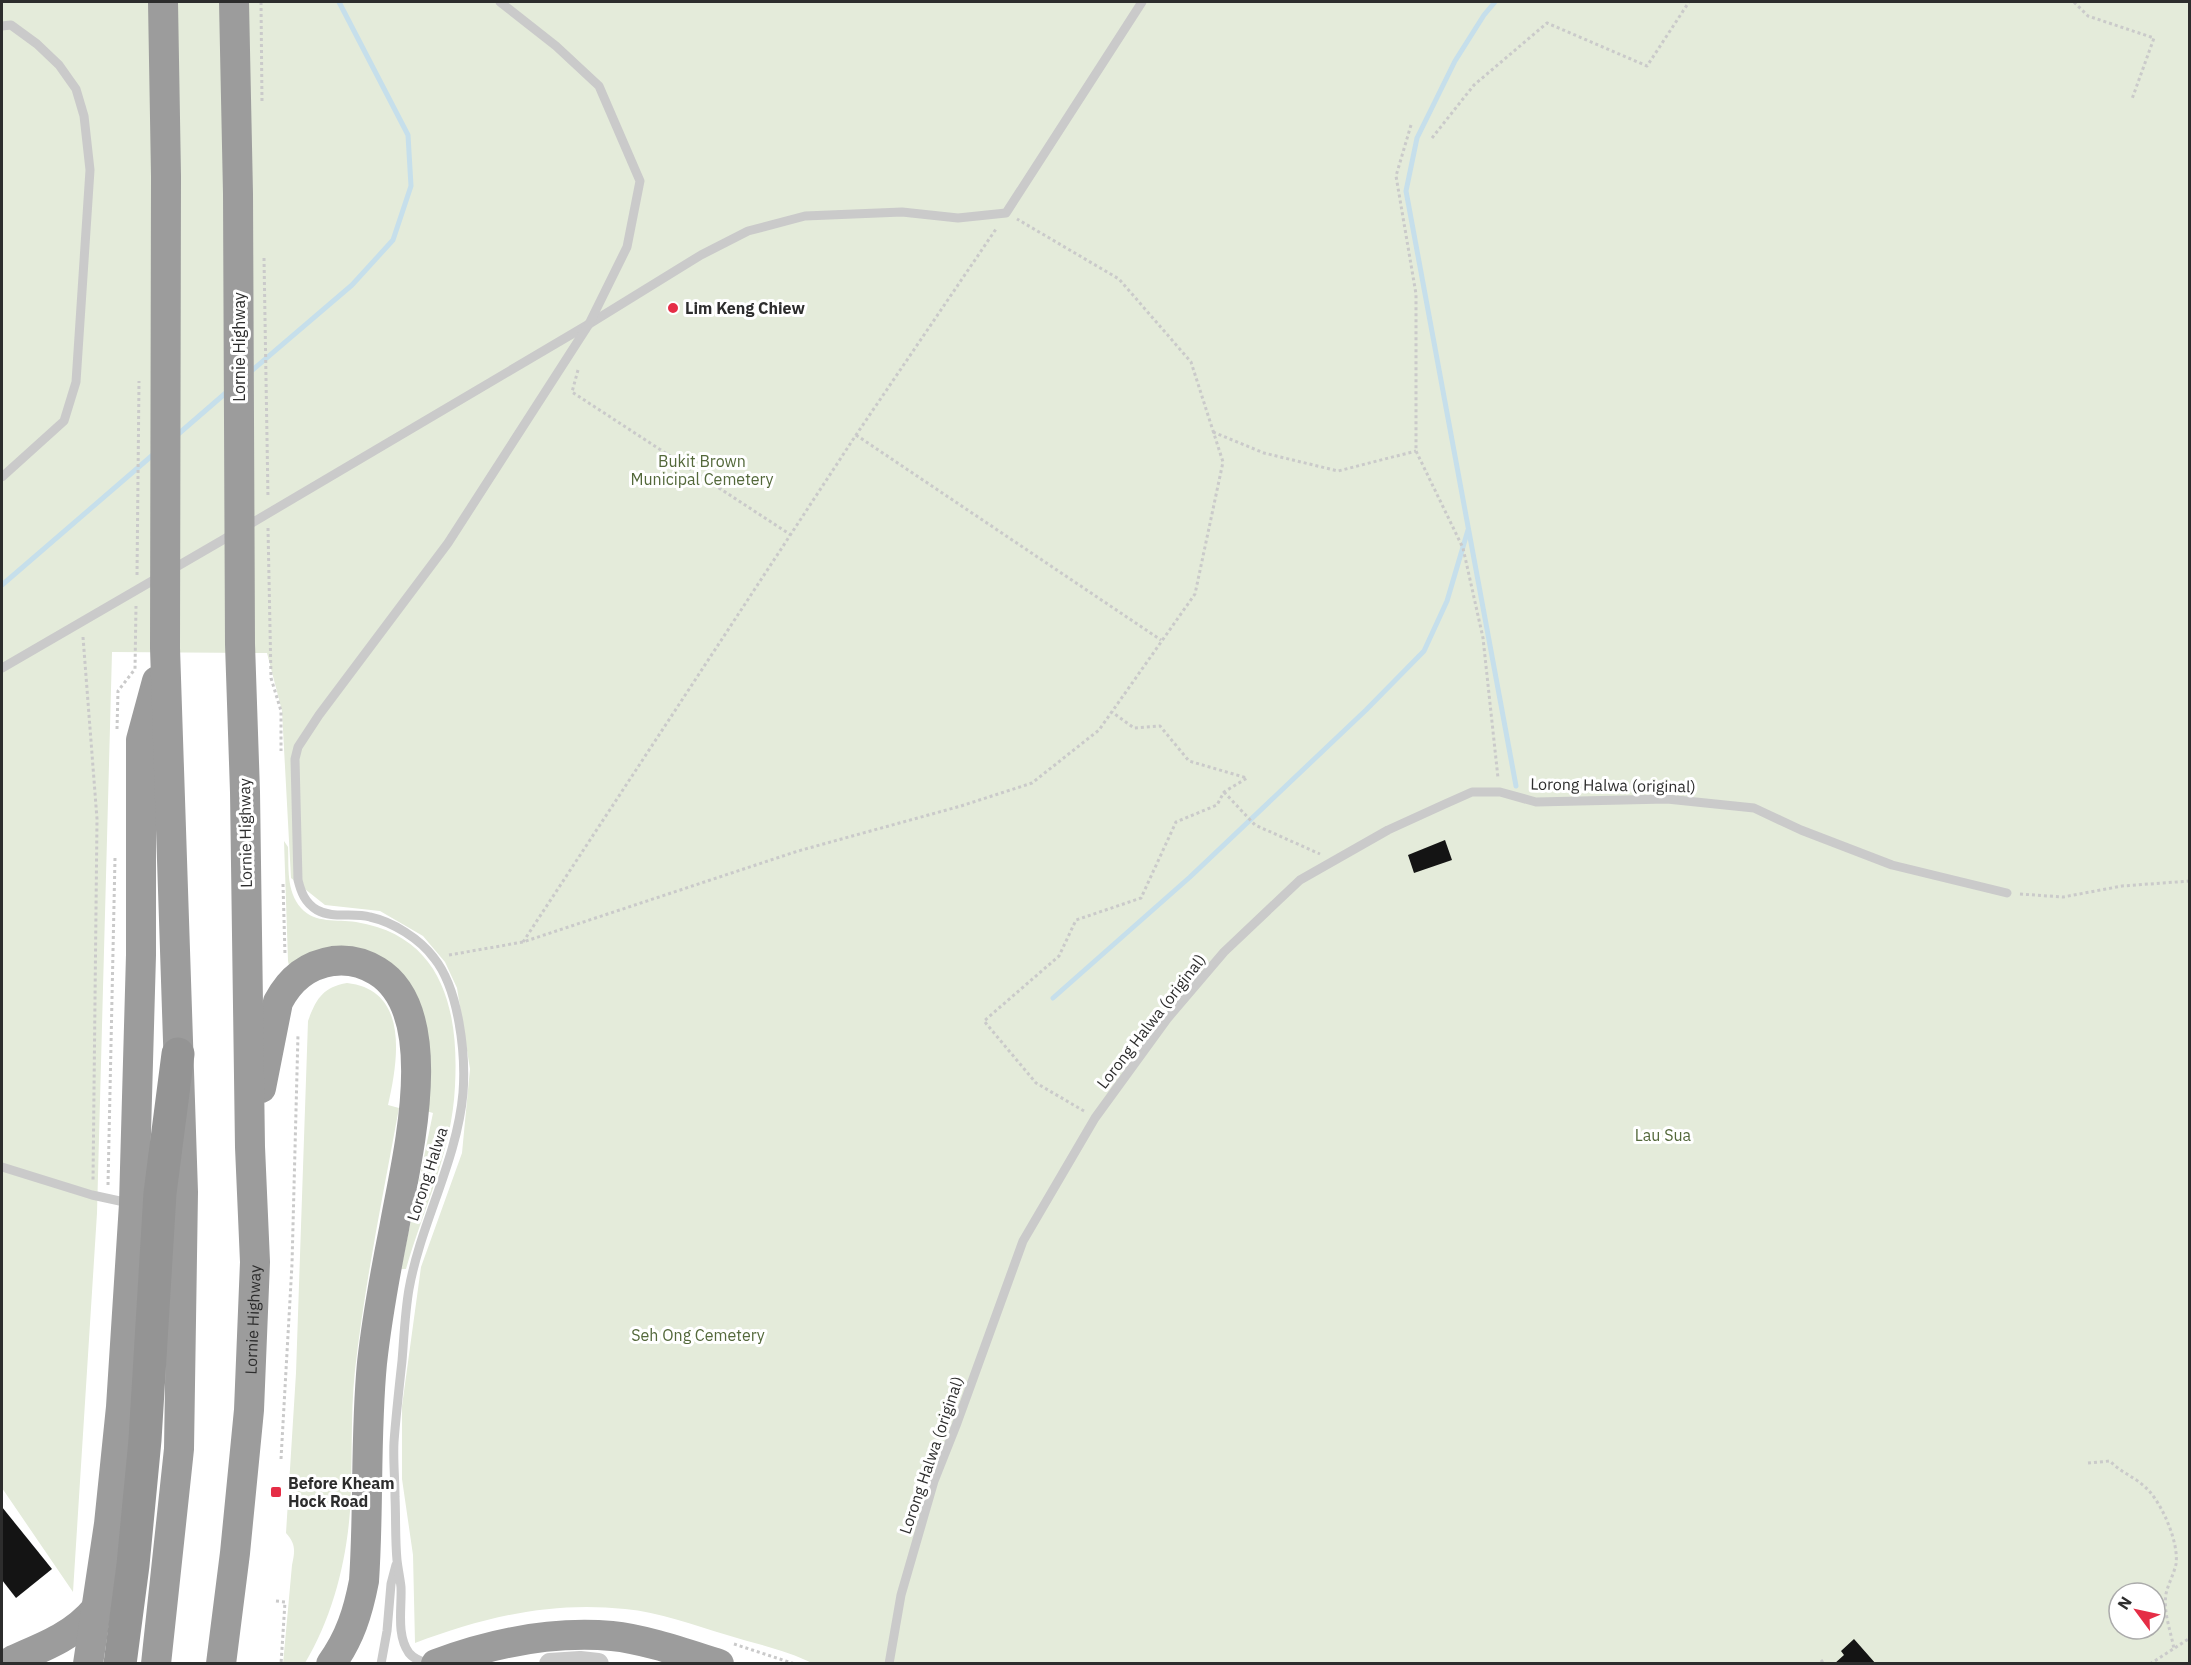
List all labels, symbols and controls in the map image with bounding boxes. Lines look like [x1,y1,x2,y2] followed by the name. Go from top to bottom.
[229,292,249,402] street label: Lornie Highway
[685,298,805,318] place label: Lim Keng Chiew
[666,301,680,315] marker: Lim Keng Chiew
[631,451,774,489] park label: Bukit Brown Municipal Cemetery
[1530,774,1696,796] street label: Lorong Halwa (original)
[234,778,256,888] street label: Lornie Highway
[1092,950,1210,1092] street label: Lorong Halwa (original)
[402,1124,452,1224] street label: Lorong Halwa
[1635,1125,1692,1145] park label: Lau Sua
[240,1264,265,1375] street label: Lornie Highway
[631,1325,765,1345] park label: Seh Ong Cemetery
[895,1374,967,1536] street label: Lorong Halwa (original)
[288,1473,395,1511] place label: Before Kheam Hock Road
[269,1485,283,1499] marker: Before Kheam Hock Road
[2107,1581,2167,1641] north arrow
[2113,1593,2136,1613] text: N

